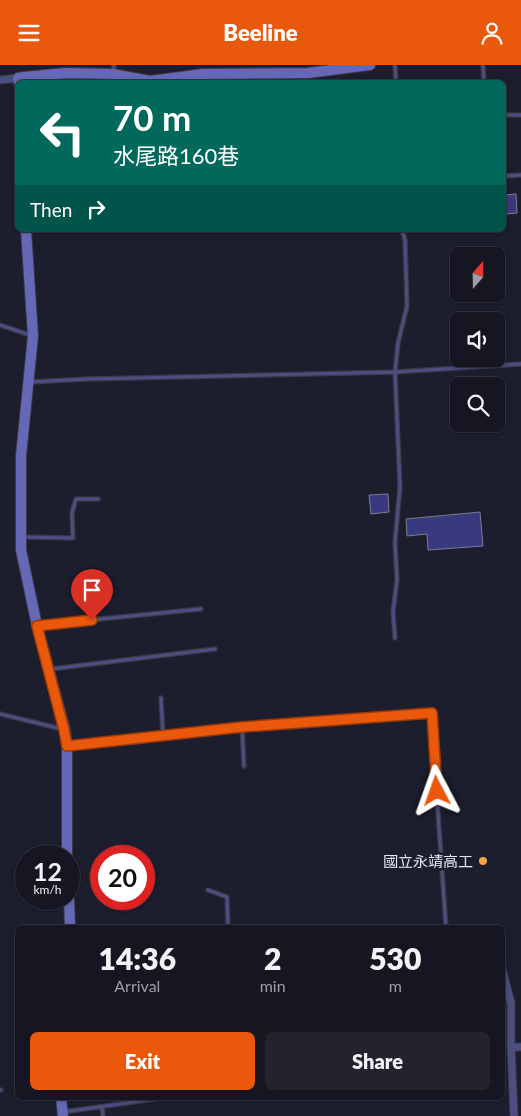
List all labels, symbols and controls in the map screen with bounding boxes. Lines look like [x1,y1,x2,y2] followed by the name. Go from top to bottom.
[15,19,43,47] icon: menu
[223,19,298,46] text: Beeline
[478,19,506,47] icon: person
[113,96,191,138] text: 70 m
[30,100,95,165] icon: left
[113,142,239,169] text: 水尾路160巷
[82,195,110,223] icon: right
[30,198,72,221] text: Then
[450,247,505,303] north arrow
[450,247,505,432] map controls
[450,312,505,367] button: sound
[450,377,505,432] button: search
[71,569,113,620] pin
[78,576,106,604] icon: arrive
[410,764,462,816] position arrow
[90,845,155,910] speed limit sign: 20
[383,852,473,870] place label: 國立永靖高工
[477,855,489,867] marker: 國立永靖高工
[33,856,62,886] text: 12
[33,882,62,897] text: km/h
[99,940,176,976] text: 14:36
[264,940,281,976] text: 2
[369,940,421,976] text: 530
[114,976,160,995] text: Arrival
[260,976,286,995] text: min
[389,976,402,995] text: m
[30,1032,255,1090] button: Exit
[265,1032,490,1090] button: Share

